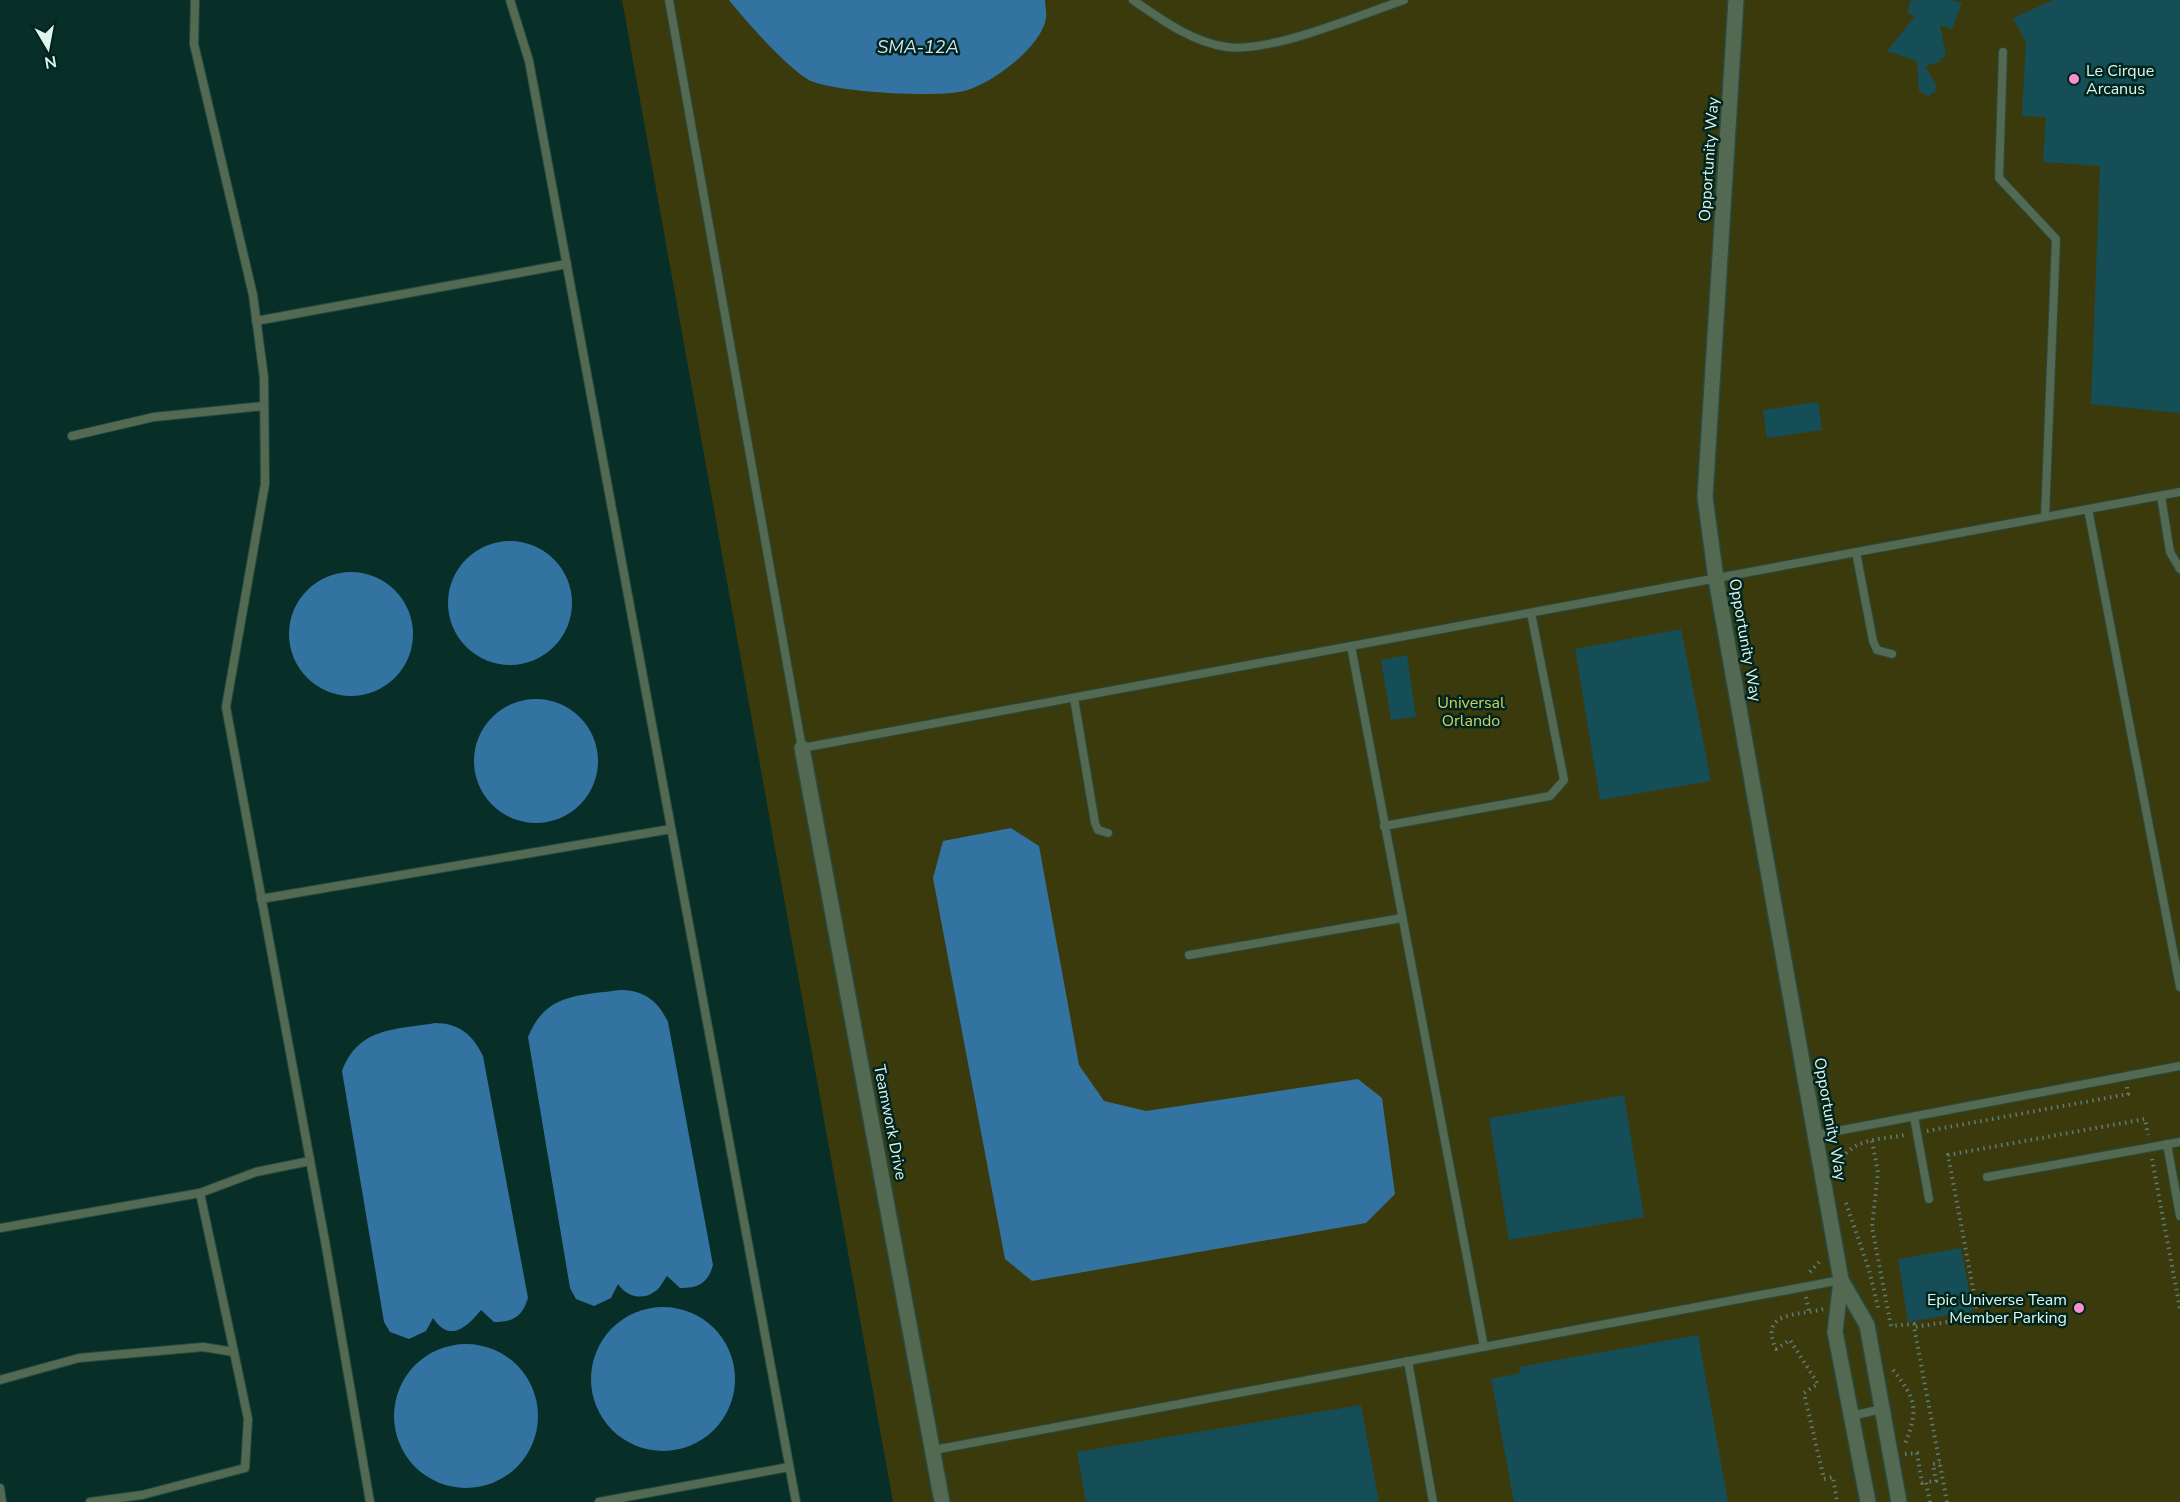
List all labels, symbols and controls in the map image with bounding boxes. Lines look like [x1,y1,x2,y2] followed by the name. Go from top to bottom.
[18,18,78,78] north arrow
[877,35,959,59] water label: SMA-12A
[43,50,58,74] text: N
[2086,60,2154,100] place label: Le Cirque Arcanus
[2067,72,2081,86] marker: Le Cirque Arcanus
[1694,95,1724,222] street label: Opportunity Way
[1723,577,1767,704] street label: Opportunity Way
[1437,692,1505,732] park label: Universal Orlando
[1808,1056,1852,1183] street label: Opportunity Way
[868,1063,912,1182] street label: Teamwork Drive
[1927,1289,2067,1329] place label: Epic Universe Team Member Parking
[2072,1301,2086,1315] marker: Epic Universe Team Member Parking

